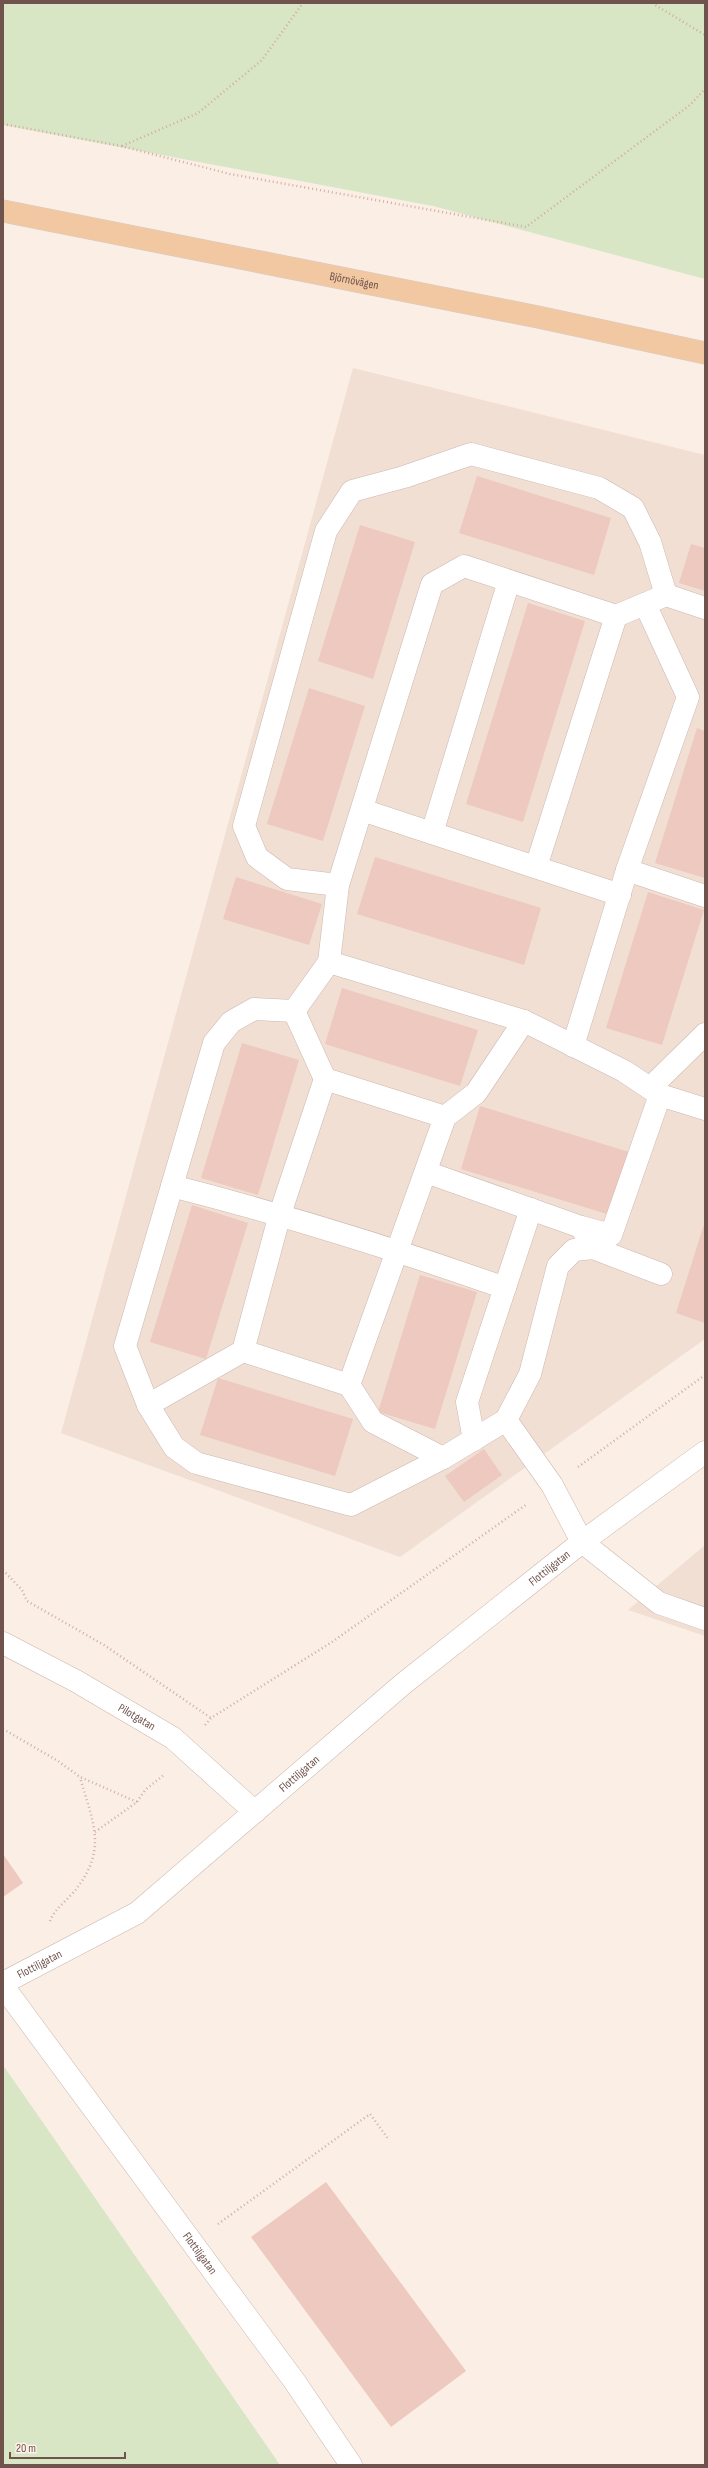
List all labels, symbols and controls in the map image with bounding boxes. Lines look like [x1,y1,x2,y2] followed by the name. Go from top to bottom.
[328,269,380,293] street label: Björnövägen
[526,1547,573,1589] street label: Flottiljgatan
[115,1700,158,1734] street label: Pilotgatan
[276,1752,323,1795] street label: Flottiljgatan
[15,1947,65,1982] street label: Flottiljgatan
[179,2229,220,2278] street label: Flottiljgatan
[10,2434,125,2460] scale bar
[16,2441,36,2456] text: 20 m

